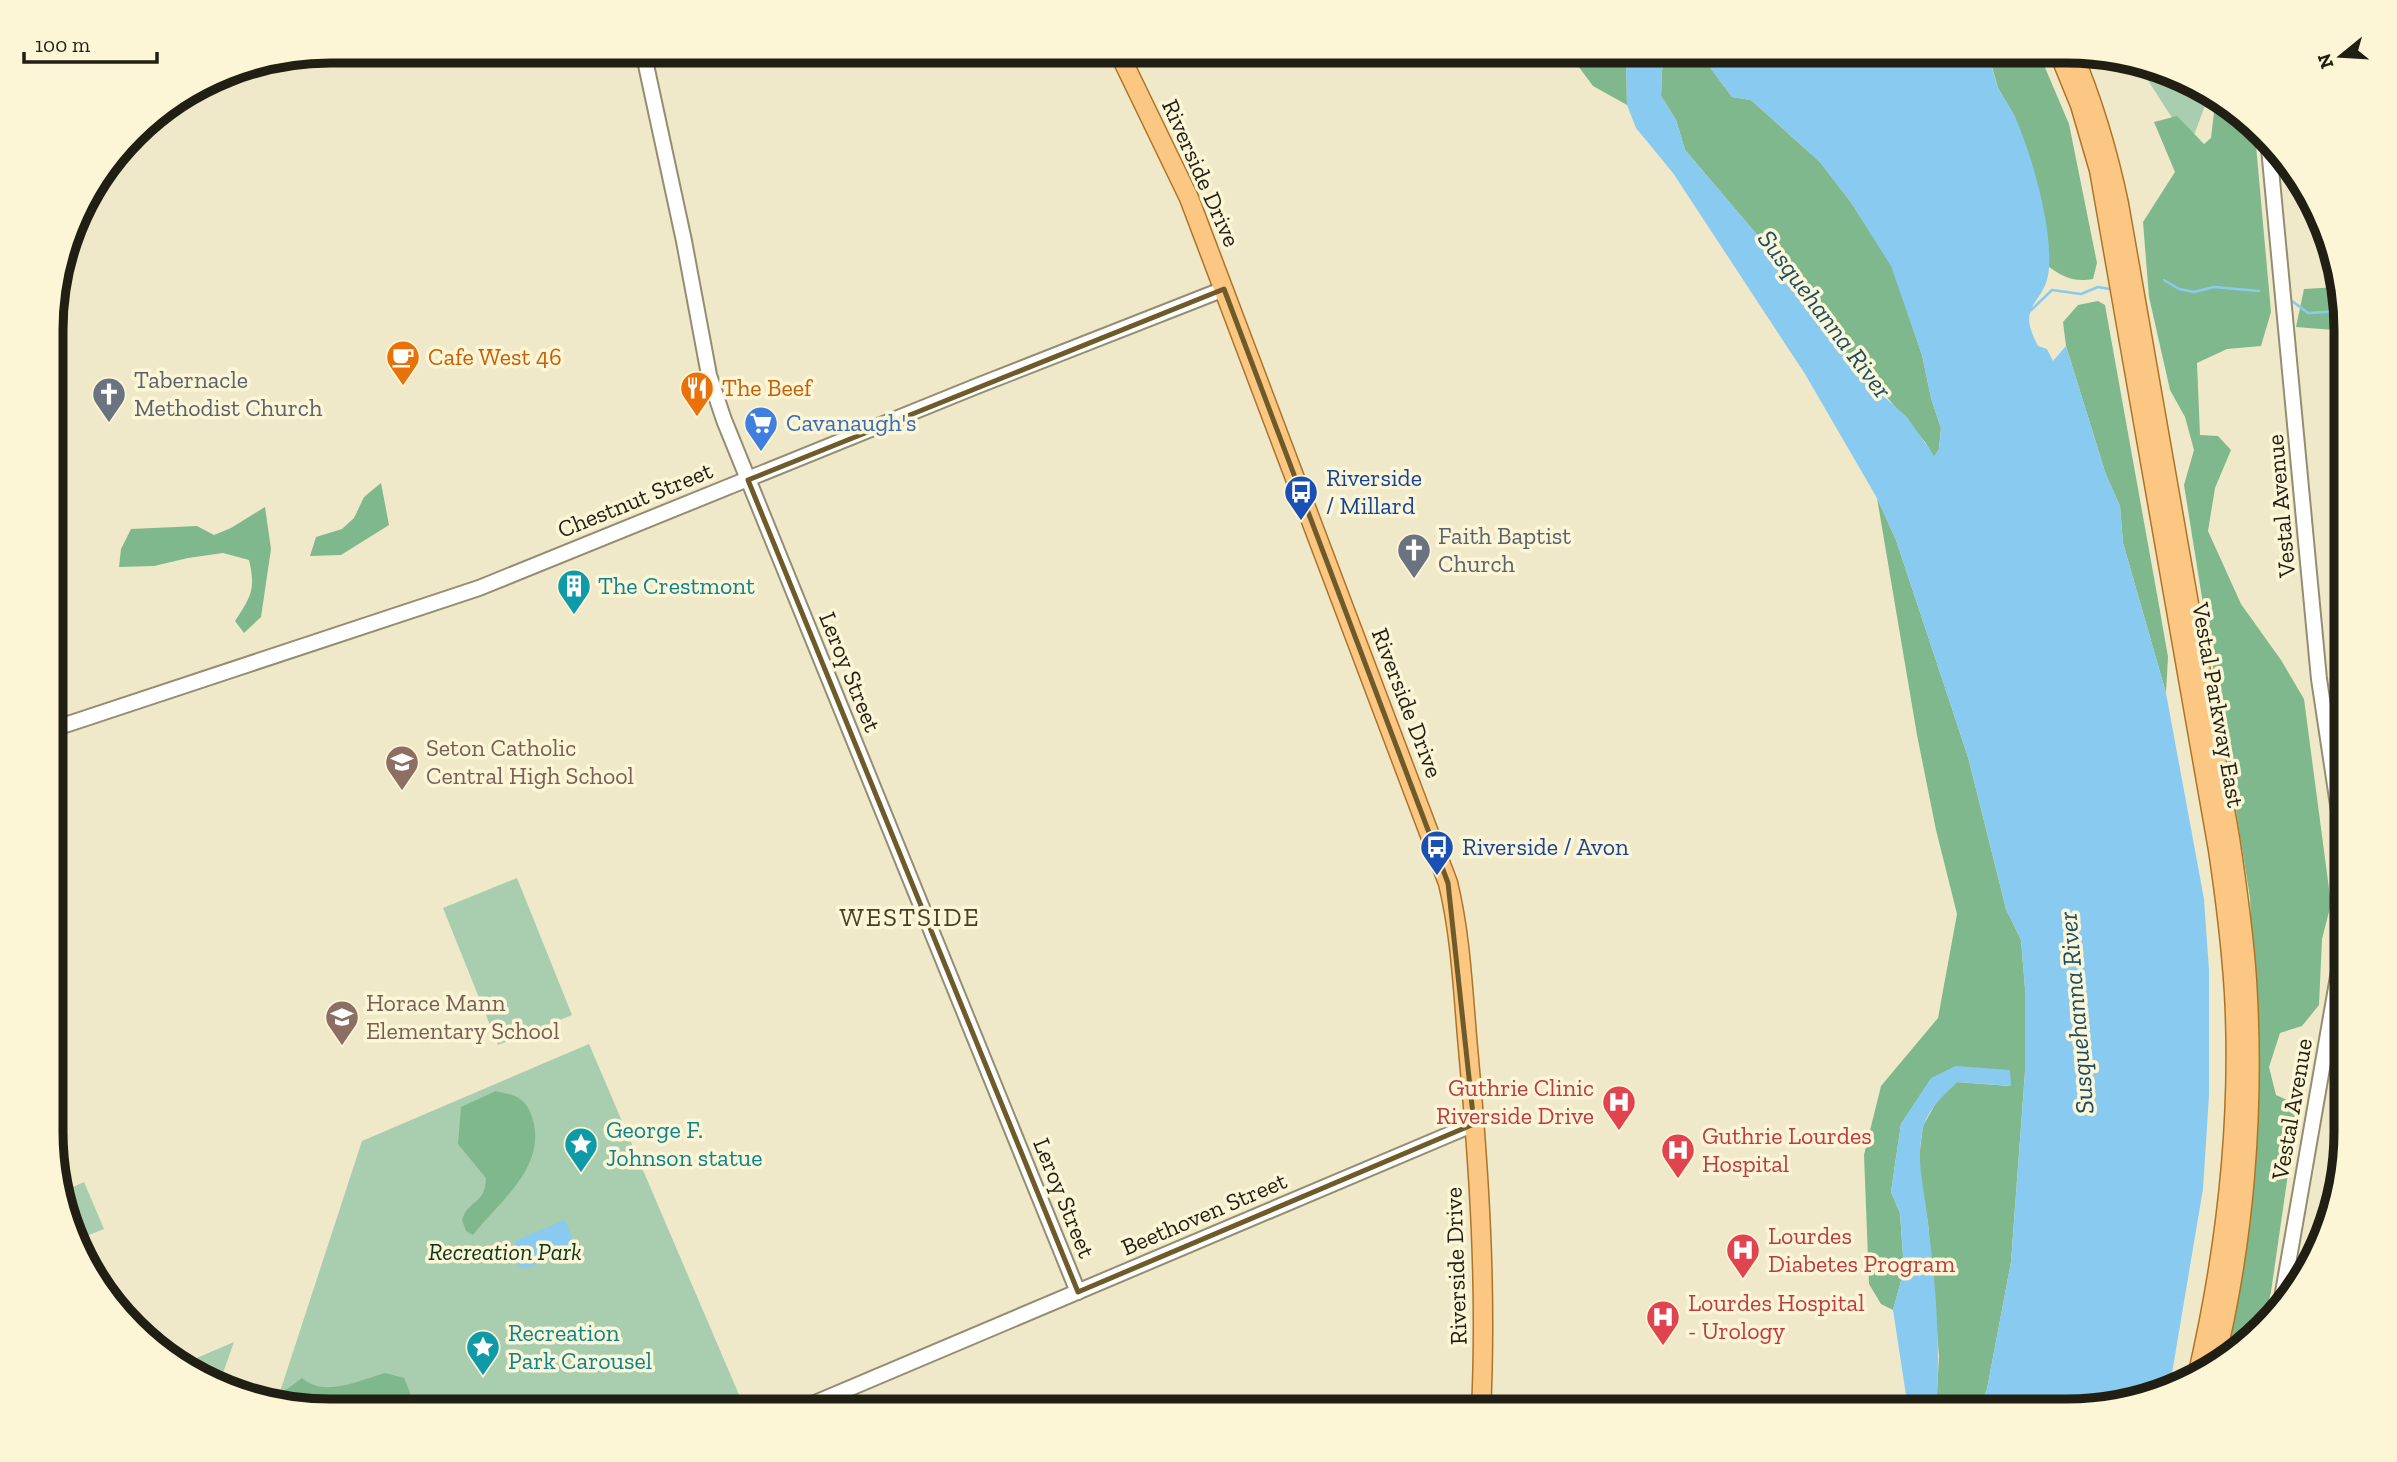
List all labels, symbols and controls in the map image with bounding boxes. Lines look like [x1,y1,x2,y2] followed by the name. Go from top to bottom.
[24,21,158,65] scale bar
[2306,21,2376,91] north arrow
[35,32,90,57] text: 100 m
[2312,51,2338,72] text: N
[1156,95,1247,251] street label: Riverside Drive
[1751,223,1899,405] water label: Susquehanna River
[384,338,422,387] cafe icon: Cafe West 46
[428,342,562,371] place label: Cafe West 46
[134,365,323,422] place label: Tabernacle Methodist Church
[678,369,716,418] restaurant icon: The Beef
[722,373,814,402] place label: The Beef
[90,375,128,424] church icon: Tabernacle Methodist Church
[742,404,780,453] supermarket icon: Cavanaugh's
[786,408,917,437] place label: Cavanaugh's
[2260,433,2301,580] street label: Vestal Avenue
[553,455,717,544] street label: Chestnut Street
[1326,463,1422,520] place label: Riverside / Millard
[1282,473,1320,522] bus stop icon: Riverside / Millard
[1438,521,1571,578] place label: Faith Baptist Church
[1395,531,1433,580] church icon: Faith Baptist Church
[555,567,593,616] building icon: The Crestmont
[598,571,755,600] place label: The Crestmont
[2186,599,2251,810] street label: Vestal Parkway East
[813,608,888,736] street label: Leroy Street
[1366,624,1449,782] street label: Riverside Drive
[426,733,634,790] place label: Seton Catholic Central High School
[383,743,421,792] school or university icon: Seton Catholic Central High School
[1418,828,1456,877] bus stop icon: Riverside / Avon
[1462,832,1629,861] place label: Riverside / Avon
[839,901,981,933] district label: WESTSIDE
[2051,911,2101,1115] water label: Susquehanna River
[366,988,560,1045] place label: Horace Mann Elementary School
[323,998,361,1047] school or university icon: Horace Mann Elementary School
[2265,1036,2318,1183] street label: Vestal Avenue
[1436,1073,1594,1130] place label: Guthrie Clinic Riverside Drive
[1600,1083,1638,1132] hospital icon: Guthrie Clinic Riverside Drive
[606,1115,763,1172] place label: George F. Johnson statue
[1702,1121,1872,1178] place label: Guthrie Lourdes Hospital
[562,1125,600,1174] place icon: George F. Johnson statue
[1659,1131,1697,1180] hospital icon: Guthrie Lourdes Hospital
[1027,1134,1102,1262] street label: Leroy Street
[1117,1166,1291,1261] street label: Beethoven Street
[1438,1187,1473,1345] street label: Riverside Drive
[1768,1221,1955,1278] place label: Lourdes Diabetes Program
[1724,1231,1762,1280] hospital icon: Lourdes Diabetes Program
[428,1237,582,1266] park label: Recreation Park
[1688,1288,1865,1345] place label: Lourdes Hospital - Urology
[1644,1298,1682,1347] hospital icon: Lourdes Hospital - Urology
[508,1318,652,1375] place label: Recreation Park Carousel
[464,1328,502,1377] place icon: Recreation Park Carousel

